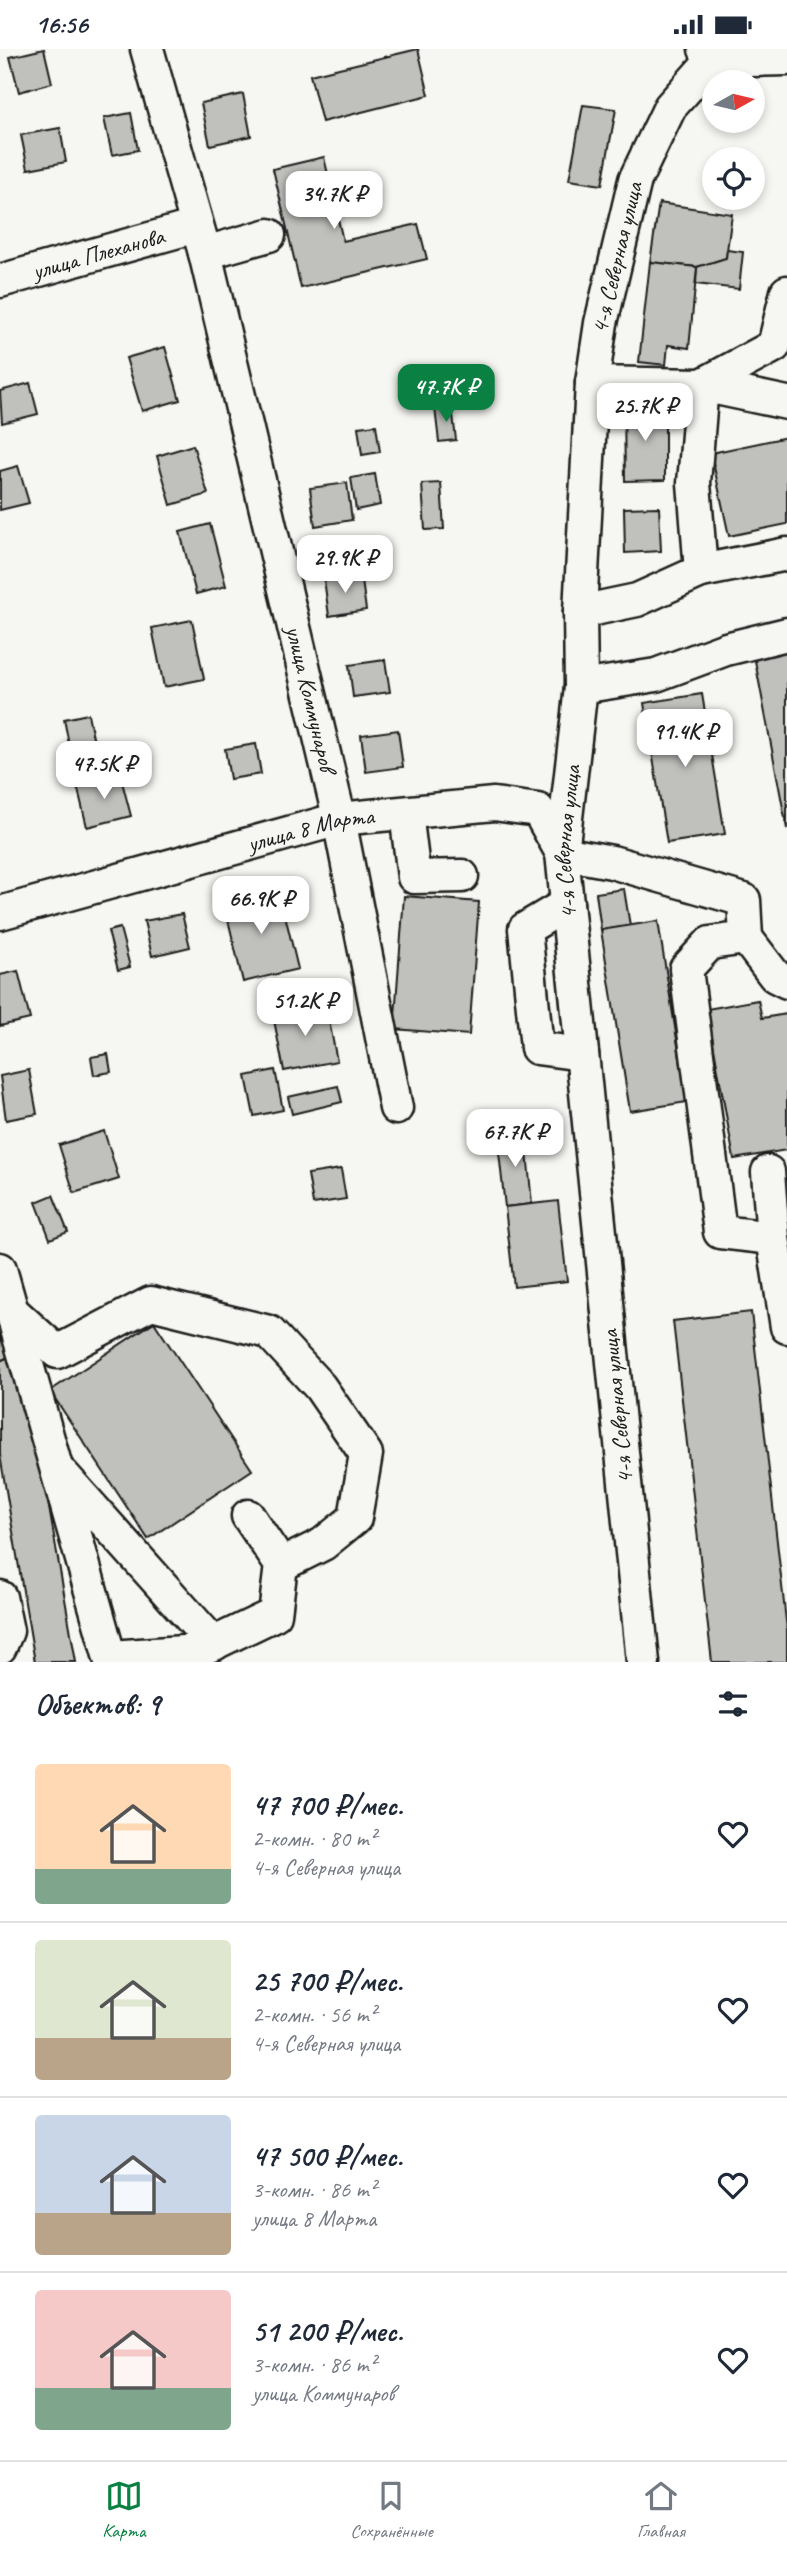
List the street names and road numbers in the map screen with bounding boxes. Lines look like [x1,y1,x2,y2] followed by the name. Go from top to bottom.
[585,178,649,336] street label: 4-я Северная улица
[27,220,169,287] street label: улица Плеханова
[279,621,344,780] street label: улица Коммунаров
[547,762,587,921] street label: 4-я Северная улица
[242,801,377,859] street label: улица 8 Марта
[594,1327,640,1485] street label: 4-я Северная улица

